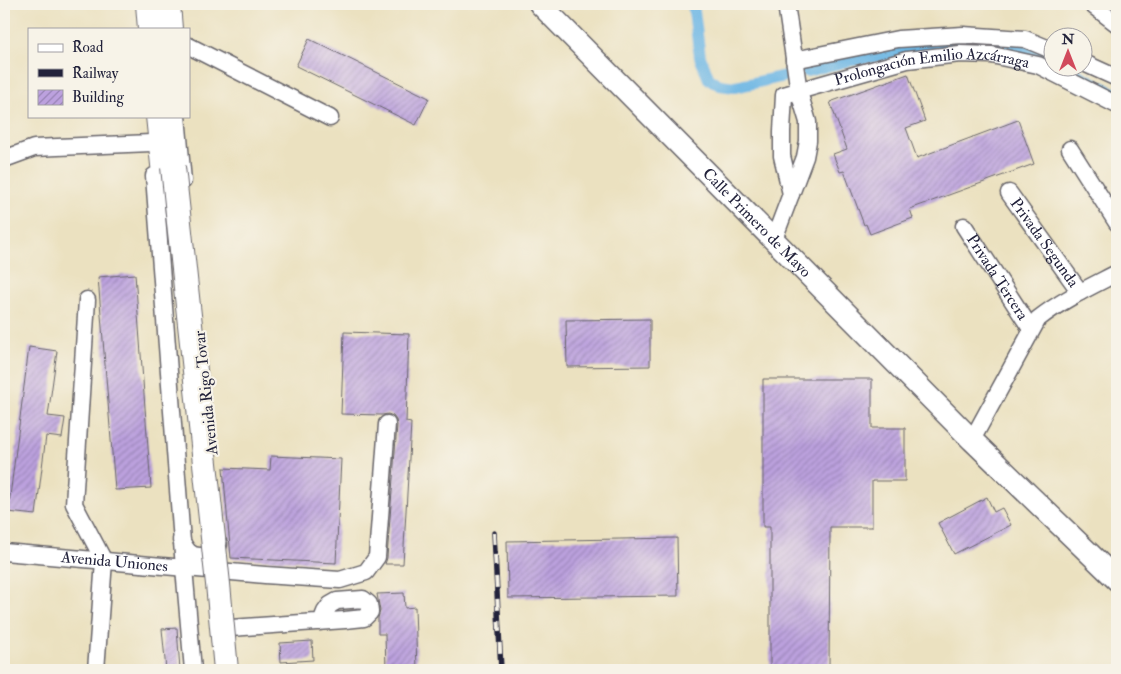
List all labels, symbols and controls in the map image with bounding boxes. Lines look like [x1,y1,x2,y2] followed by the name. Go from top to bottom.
[28,28,190,118] legend
[1044,28,1094,78] north arrow
[1061,31,1075,48] text: N
[72,38,104,57] text: Road
[832,44,1032,90] street label: Prolongación Emilio Azcárraga
[72,64,119,83] text: Railway
[72,88,124,107] text: Building
[698,164,816,282] street label: Calle Primero de Mayo
[1006,194,1084,291] street label: Privada Segunda
[962,230,1033,324] street label: Privada Tercera
[190,330,223,457] street label: Avenida Rigo Tovar
[59,547,169,576] street label: Avenida Uniones

